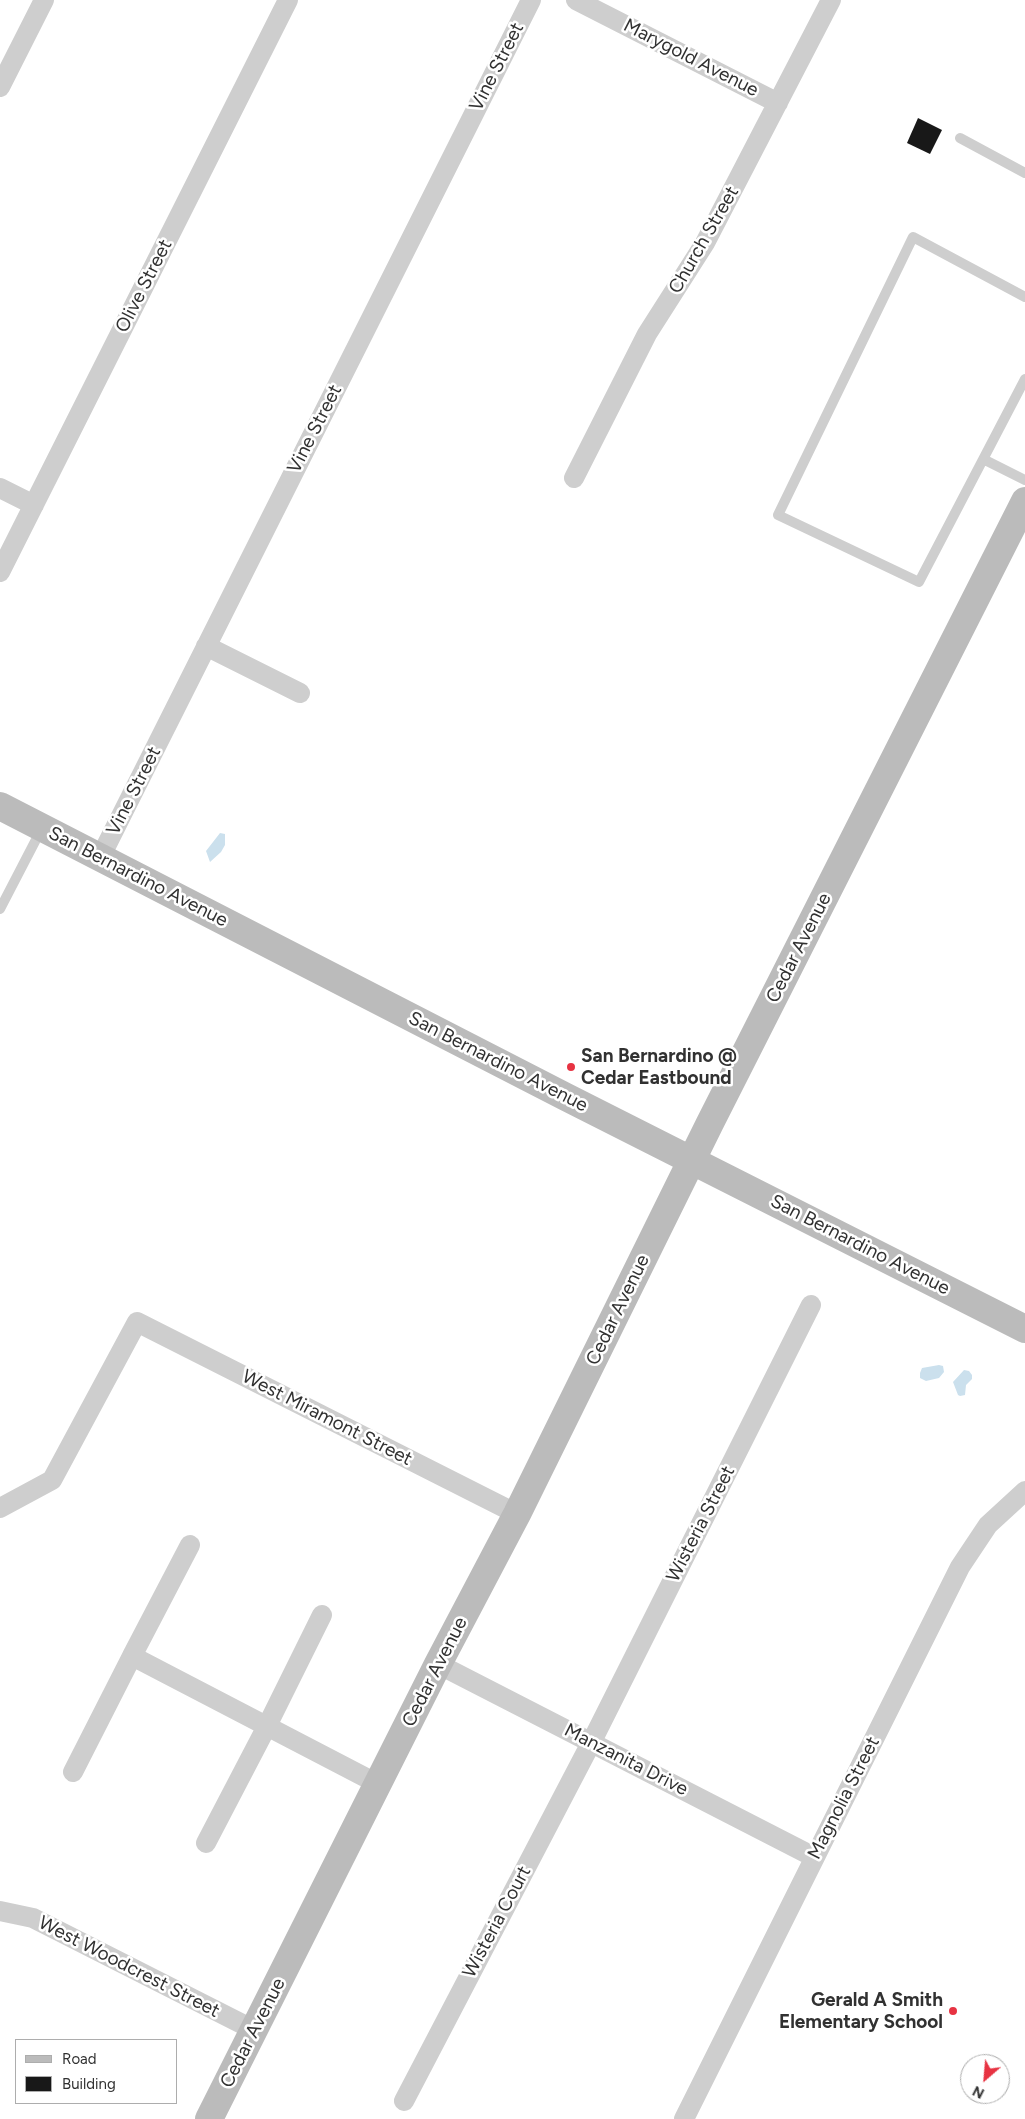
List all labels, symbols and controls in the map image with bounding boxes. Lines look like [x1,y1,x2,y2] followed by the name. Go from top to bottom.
[620,14,762,102] street label: Marygold Avenue
[465,19,529,115] street label: Vine Street
[664,182,744,298] street label: Church Street
[111,236,177,336] street label: Olive Street
[283,381,347,477] street label: Vine Street
[102,743,166,839] street label: Vine Street
[45,822,231,932] street label: San Bernardino Avenue
[762,889,836,1007] street label: Cedar Avenue
[405,1007,591,1117] street label: San Bernardino Avenue
[581,1045,737,1089] place label: San Bernardino @ Cedar Eastbound
[565,1061,577,1073] marker: San Bernardino @ Cedar Eastbound
[767,1190,953,1300] street label: San Bernardino Avenue
[581,1251,655,1369] street label: Cedar Avenue
[238,1365,416,1471] street label: West Miramont Street
[662,1462,740,1586] street label: Wisteria Street
[398,1613,472,1731] street label: Cedar Avenue
[560,1719,692,1801] street label: Manzanita Drive
[803,1733,885,1863] street label: Magnolia Street
[458,1862,536,1982] street label: Wisteria Court
[35,1911,223,2023] street label: West Woodcrest Street
[216,1974,290,2092] street label: Cedar Avenue
[779,1989,943,2033] place label: Gerald A Smith Elementary School
[947,2005,959,2017] marker: Gerald A Smith Elementary School
[15,2039,178,2104] legend
[62,2050,97,2068] text: Road
[960,2054,1010,2104] north arrow
[62,2075,116,2093] text: Building
[970,2082,987,2102] text: N

